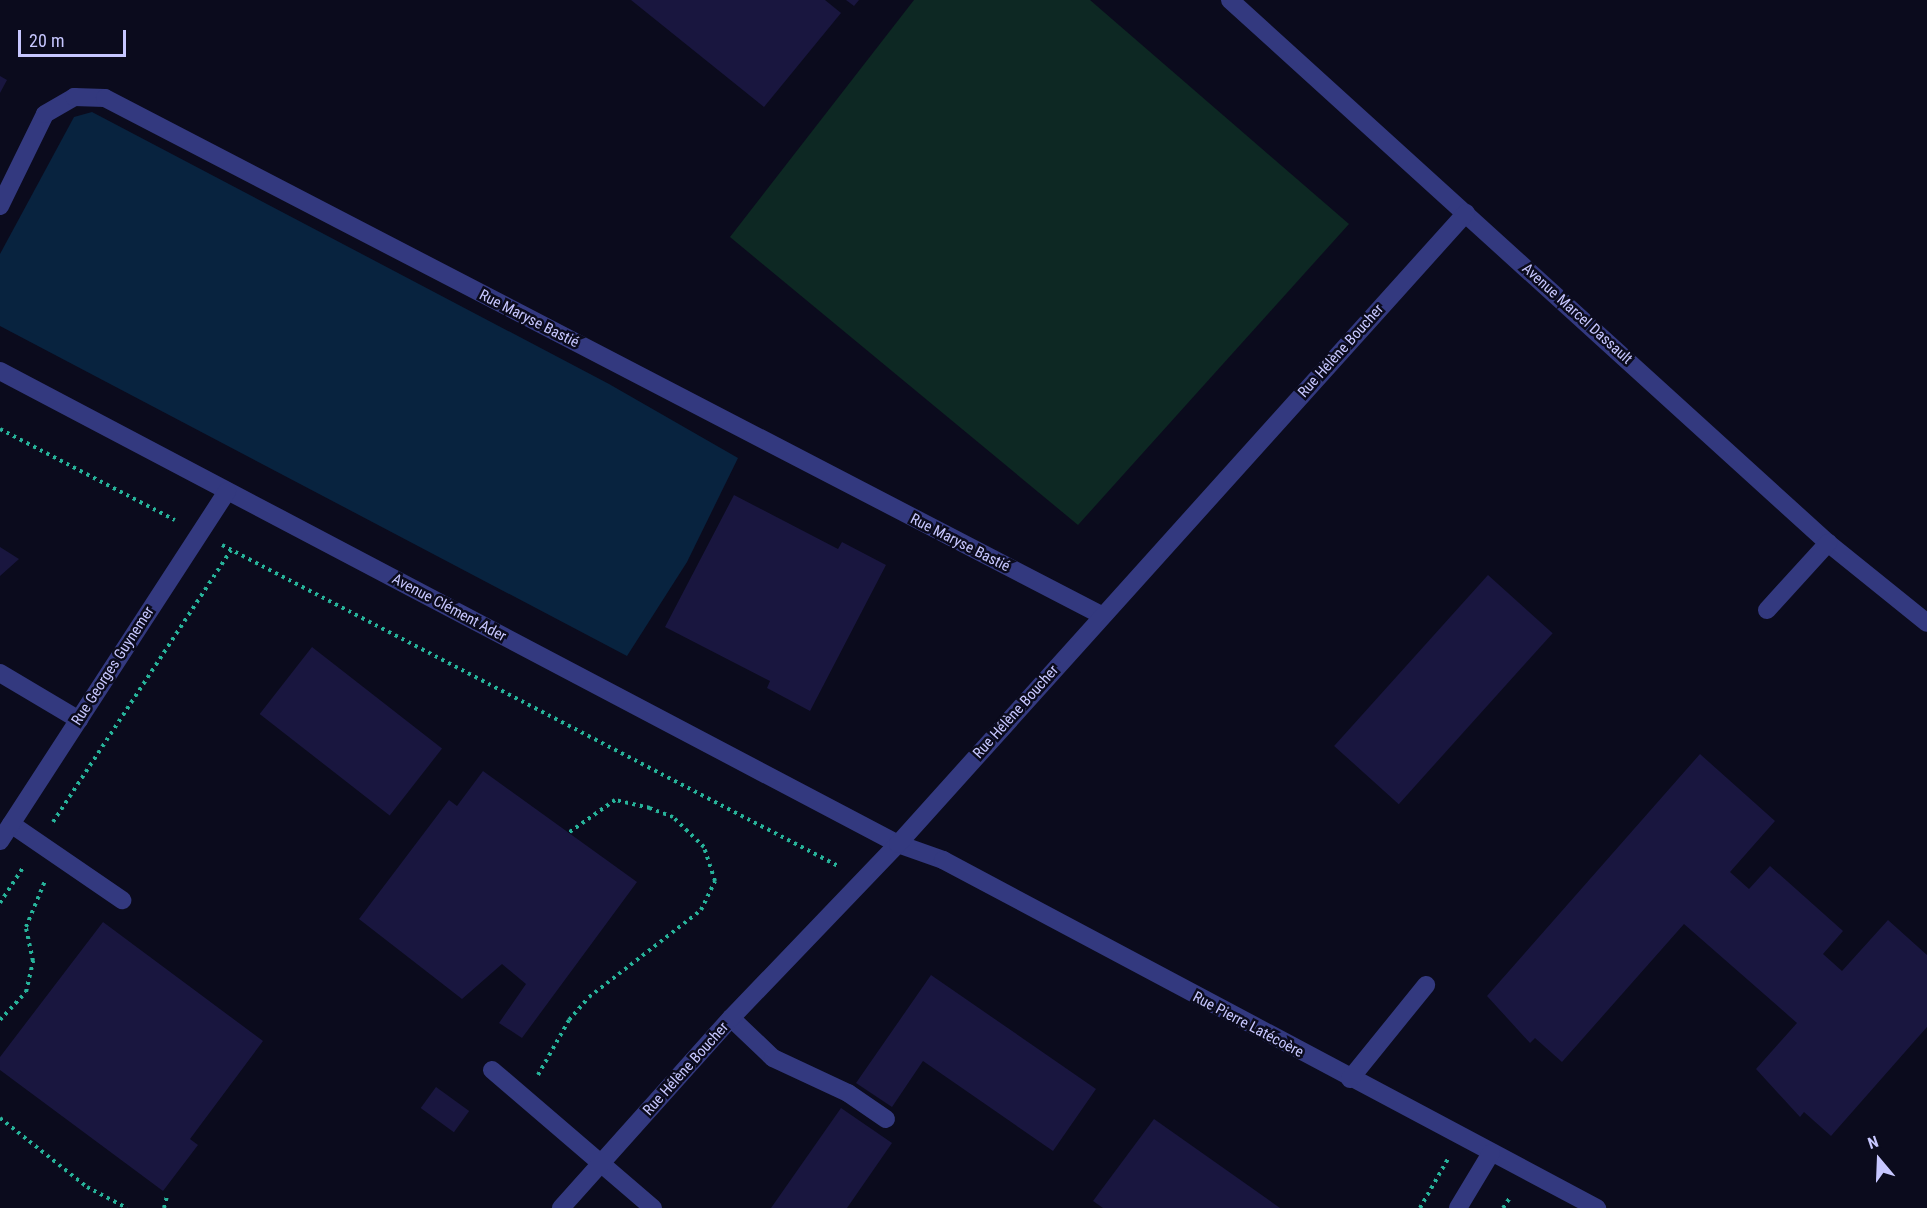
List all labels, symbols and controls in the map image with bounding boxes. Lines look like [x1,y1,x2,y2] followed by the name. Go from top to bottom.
[21,18,129,56] scale bar
[29,30,64,51] text: 20 m
[1518,260,1636,368] street label: Avenue Marcel Dassault
[476,286,582,352] street label: Rue Maryse Bastié
[1295,301,1387,401] street label: Rue Hélène Boucher
[907,510,1013,576] street label: Rue Maryse Bastié
[389,570,509,646] street label: Avenue Clément Ader
[68,603,158,729] street label: Rue Georges Guynemer
[970,662,1062,762] street label: Rue Hélène Boucher
[1190,988,1306,1062] street label: Rue Pierre Latécoère
[640,1019,732,1119] street label: Rue Hélène Boucher
[1849,1130,1909,1190] north arrow
[1865,1132,1881,1153] text: N

